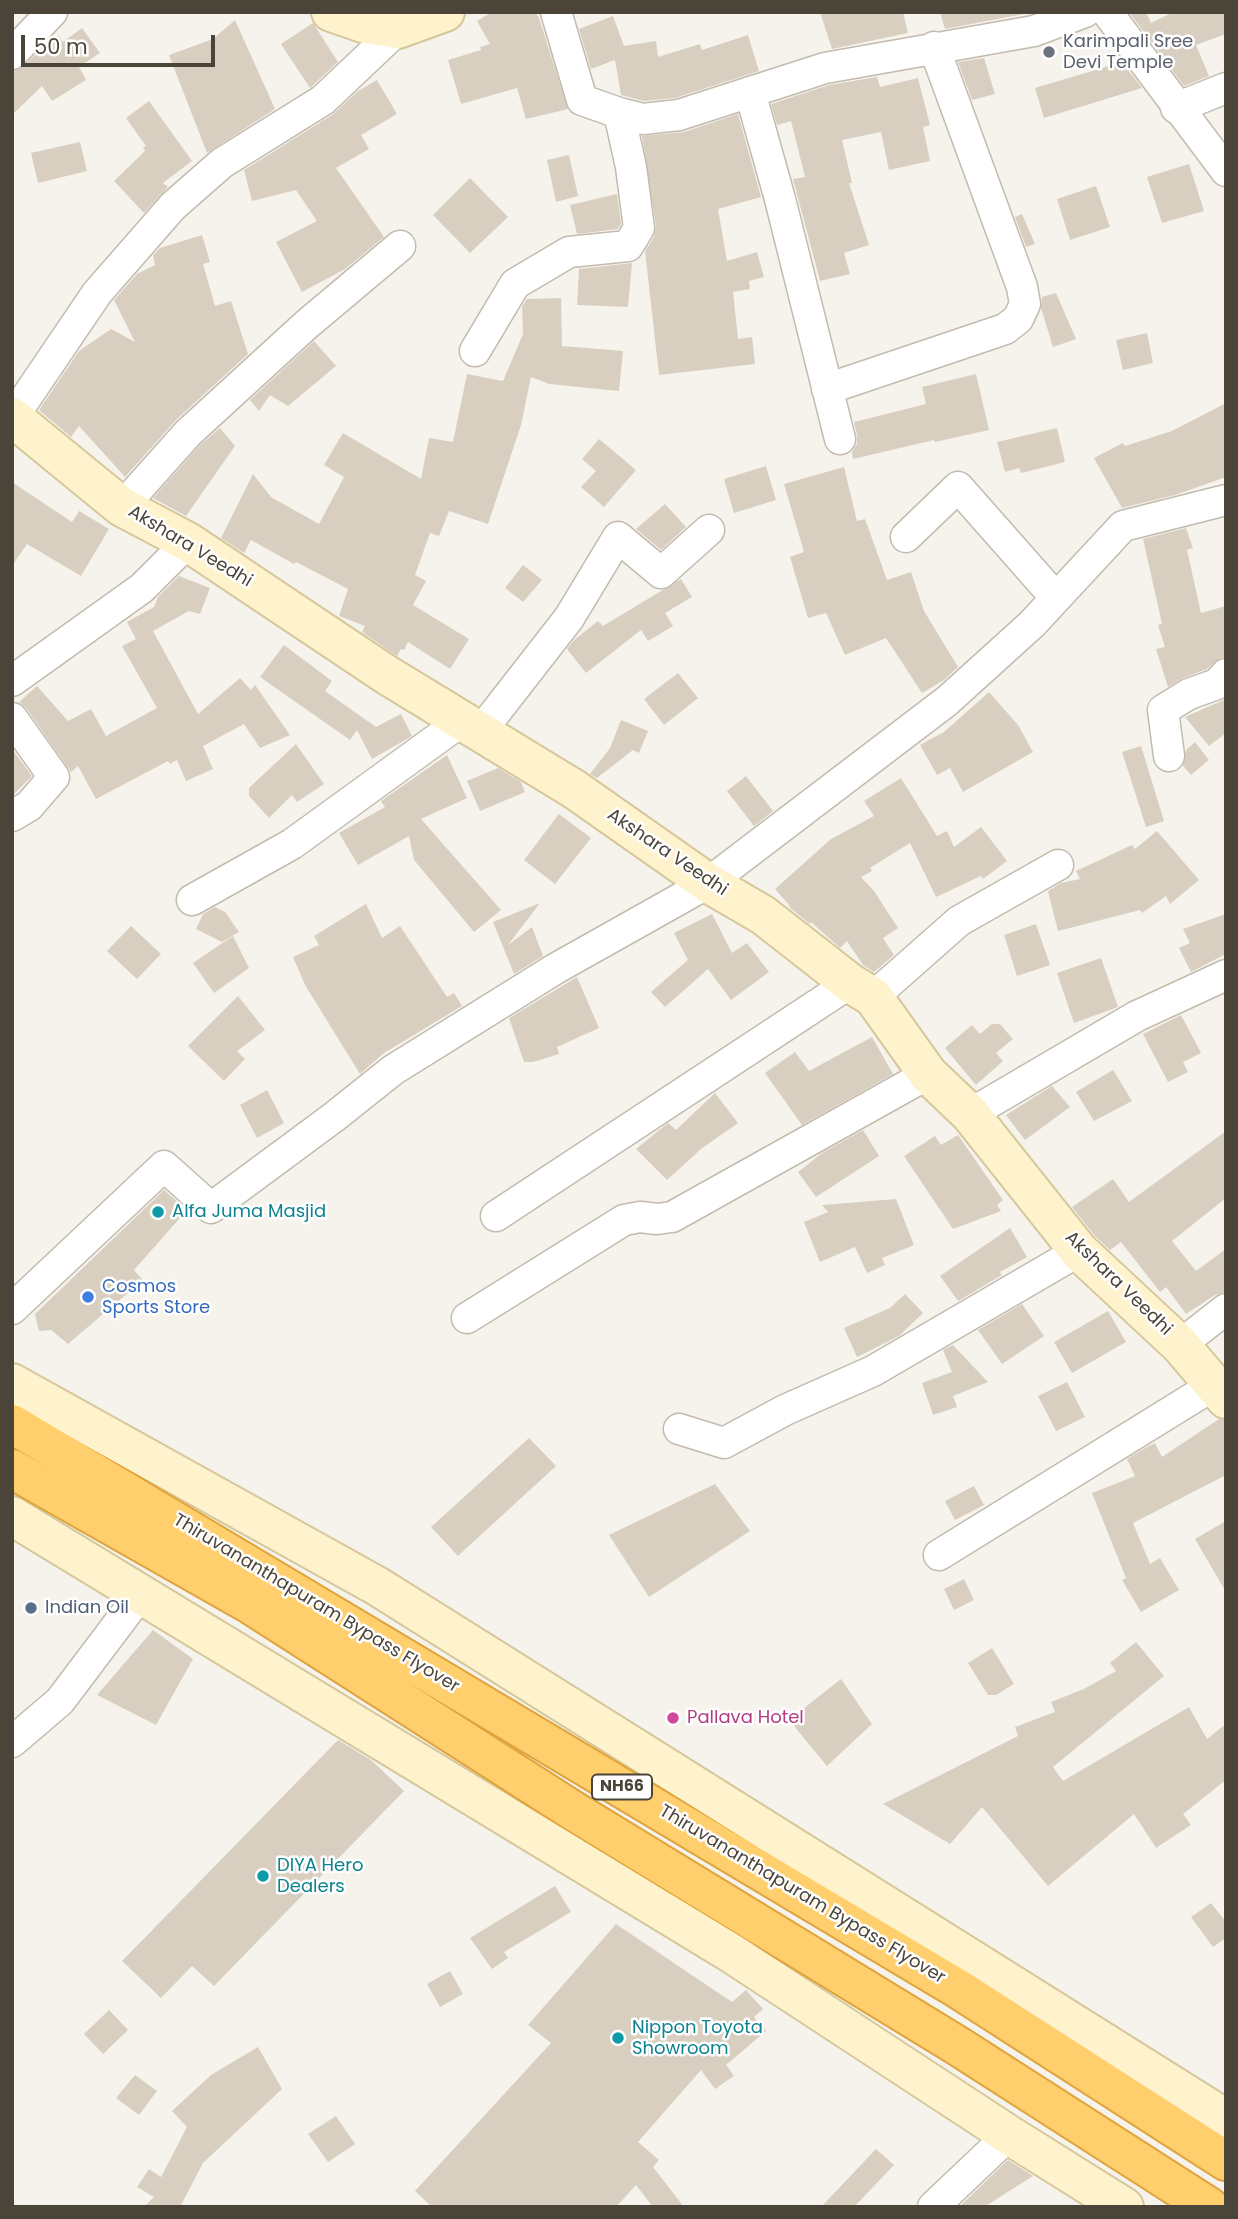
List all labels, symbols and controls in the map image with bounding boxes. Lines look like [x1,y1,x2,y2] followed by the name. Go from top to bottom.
[24,21,219,65] scale bar
[1063,31,1193,74] place label: Karimpali Sree Devi Temple
[34,32,88,61] text: 50 m
[1041,44,1057,60] marker: Karimpali Sree Devi Temple
[124,501,256,593] street label: Akshara Veedhi
[603,805,731,901] street label: Akshara Veedhi
[172,1201,326,1223] place label: Alfa Juma Masjid
[150,1204,166,1220] marker: Alfa Juma Masjid
[1060,1227,1176,1341] street label: Akshara Veedhi
[102,1276,210,1318] place label: Cosmos Sports Store
[80,1289,96,1305] marker: Cosmos Sports Store
[169,1510,463,1698] street label: Thiruvananthapuram Bypass Flyover
[45,1597,129,1619] place label: Indian Oil
[23,1600,39,1616] marker: Indian Oil
[687,1707,804,1729] place label: Pallava Hotel
[665,1710,681,1726] marker: Pallava Hotel
[592,1774,652,1800] road number: NH66
[655,1801,949,1989] street label: Thiruvananthapuram Bypass Flyover
[277,1855,363,1898] place label: DIYA Hero Dealers
[255,1868,271,1884] marker: DIYA Hero Dealers
[632,2017,763,2060] place label: Nippon Toyota Showroom
[610,2030,626,2046] marker: Nippon Toyota Showroom

